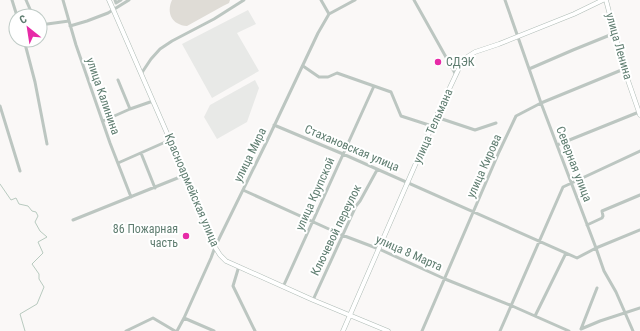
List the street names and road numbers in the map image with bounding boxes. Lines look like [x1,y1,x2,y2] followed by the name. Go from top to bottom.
[603,11,635,81] street label: улица Ленина
[83,56,123,137] street label: улица Калинина
[410,86,456,165] street label: улица Тельмана
[303,122,402,174] street label: Стахановская улица
[553,124,595,204] street label: Северная улица
[231,125,269,184] street label: улица Мира
[162,131,222,249] street label: Красноармейская улица
[464,132,504,200] street label: улица Кирова
[293,155,337,233] street label: улица Крупской
[308,182,364,278] street label: Ключевой переулок
[374,232,445,274] street label: улица 8 Марта

